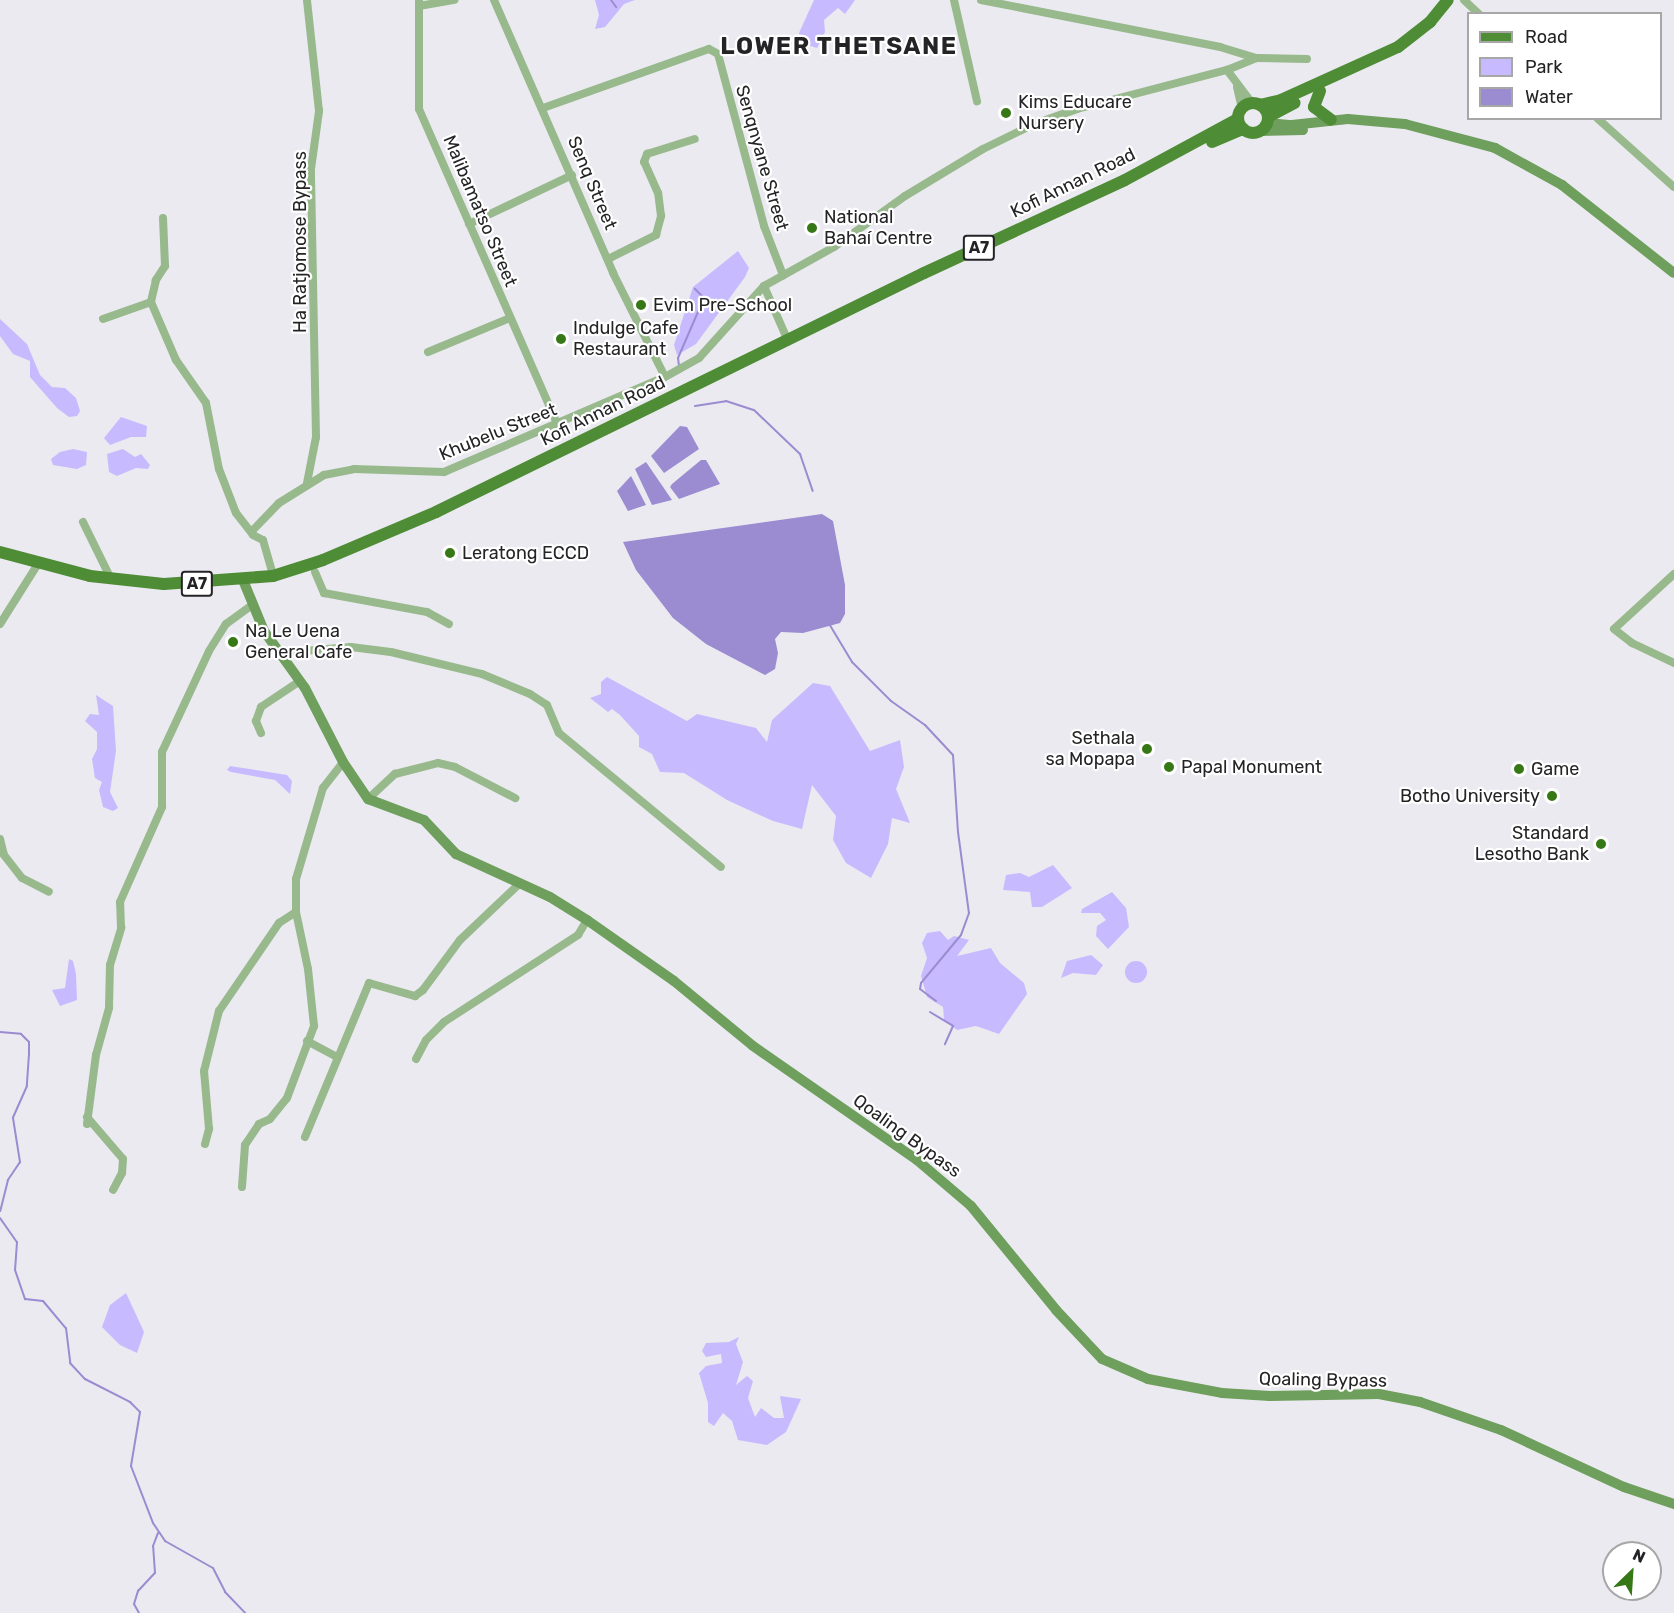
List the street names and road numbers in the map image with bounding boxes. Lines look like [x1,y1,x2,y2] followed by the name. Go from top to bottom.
[731,83,793,233] street label: Senqnyane Street
[438,132,522,290] street label: Malibamatso Street
[563,133,621,233] street label: Senq Street
[1007,143,1139,223] street label: Kofi Annan Road
[289,151,311,333] street label: Ha Ratjomose Bypass
[962,235,996,261] road number: A7
[537,371,669,451] street label: Kofi Annan Road
[436,399,560,465] street label: Khubelu Street
[180,571,214,597] road number: A7
[849,1090,965,1182] street label: Qoaling Bypass
[1259,1368,1387,1392] street label: Qoaling Bypass

